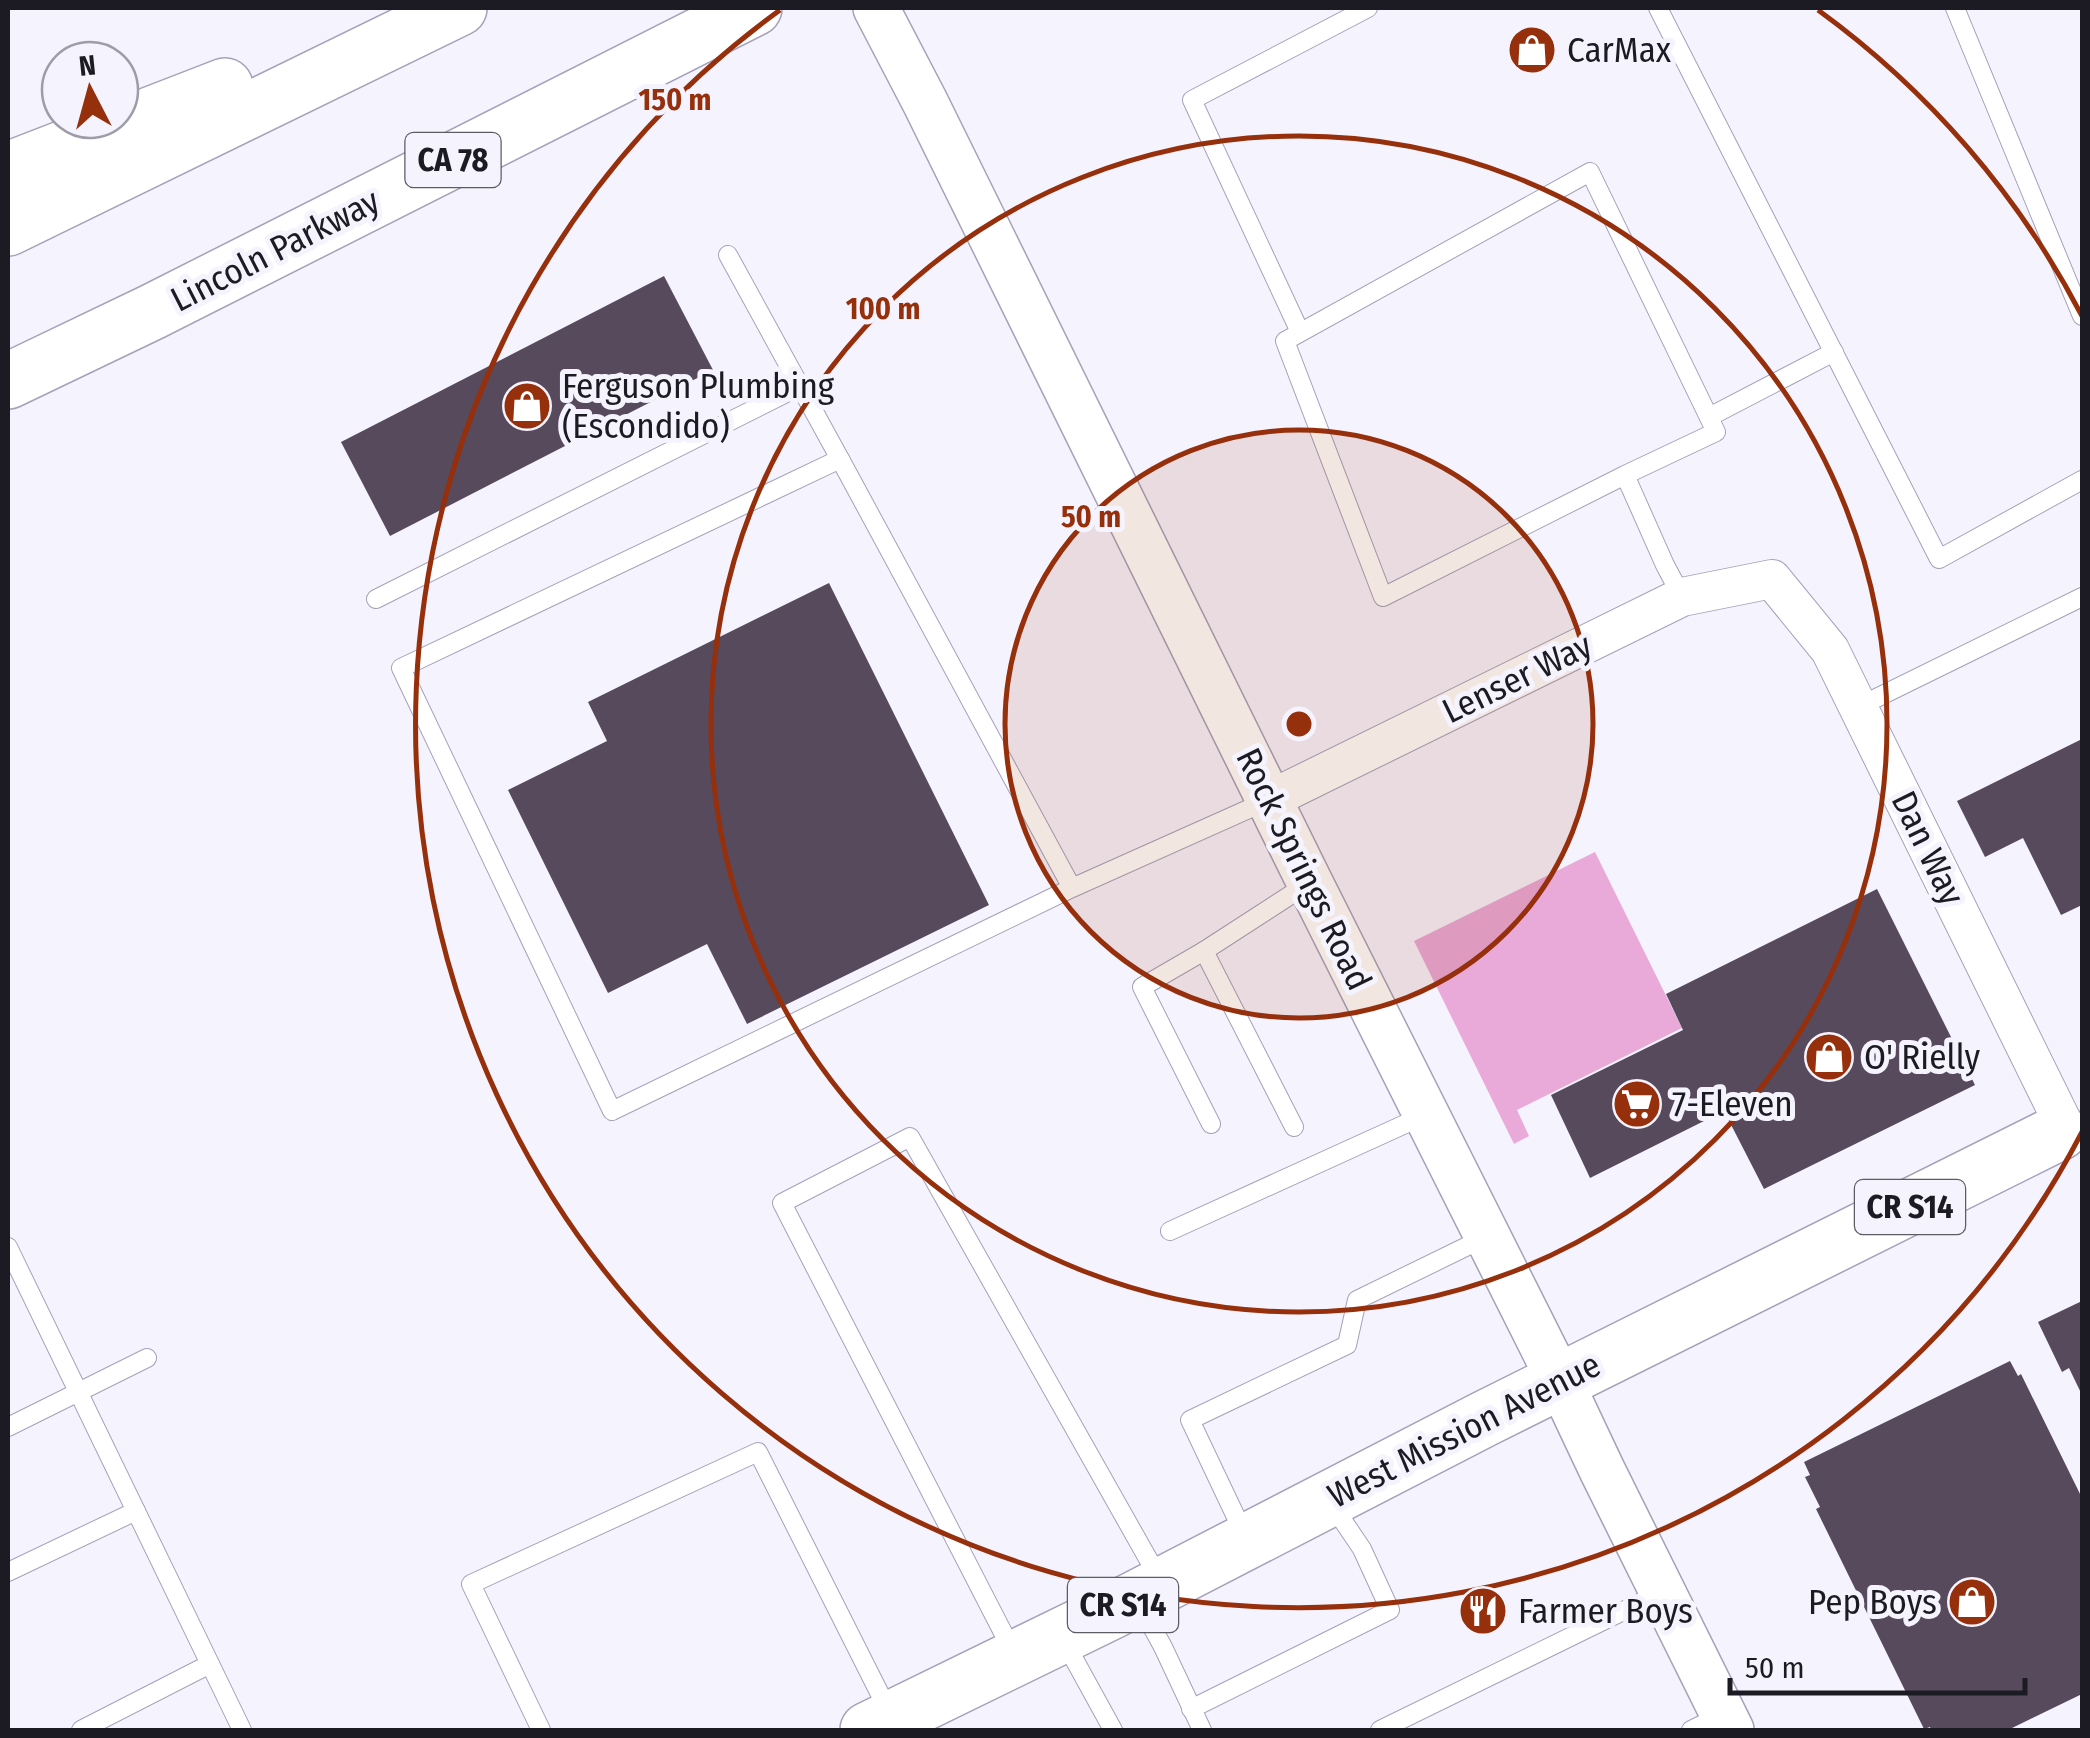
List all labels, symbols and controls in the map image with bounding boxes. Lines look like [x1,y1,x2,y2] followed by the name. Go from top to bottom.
[1506,24,1558,76] shop icon: CarMax
[1567,29,1672,71] place label: CarMax
[40,40,140,140] north arrow
[77,48,98,83] text: N
[639,82,711,118] text: 150 m
[406,133,500,187] road number: CA 78
[164,179,387,321] street label: Lincoln Parkway
[846,291,920,327] text: 100 m
[562,365,835,447] place label: Ferguson Plumbing (Escondido)
[501,380,553,432] shop icon: Ferguson Plumbing (Escondido)
[1061,499,1121,535] text: 50 m
[1436,624,1599,732] street label: Lenser Way
[1281,706,1317,742] centre of rings
[1227,741,1381,997] street label: Rock Springs Road
[1883,784,1974,912] street label: Dan Way
[1803,1031,1855,1083] shop icon: O' Rielly
[1864,1036,1981,1078] place label: O' Rielly
[1611,1078,1663,1130] supermarket icon: 7-Eleven
[1672,1083,1793,1125] place label: 7-Eleven
[1855,1180,1965,1234] road number: CR S14
[1321,1343,1607,1517] street label: West Mission Avenue
[1946,1576,1998,1628] shop icon: Pep Boys
[1068,1578,1178,1632] road number: CR S14
[1808,1581,1937,1623] place label: Pep Boys
[1457,1585,1509,1637] restaurant icon: Farmer Boys
[1518,1590,1693,1632] place label: Farmer Boys
[1730,1633,2025,1695] scale bar
[1745,1650,1805,1686] text: 50 m

